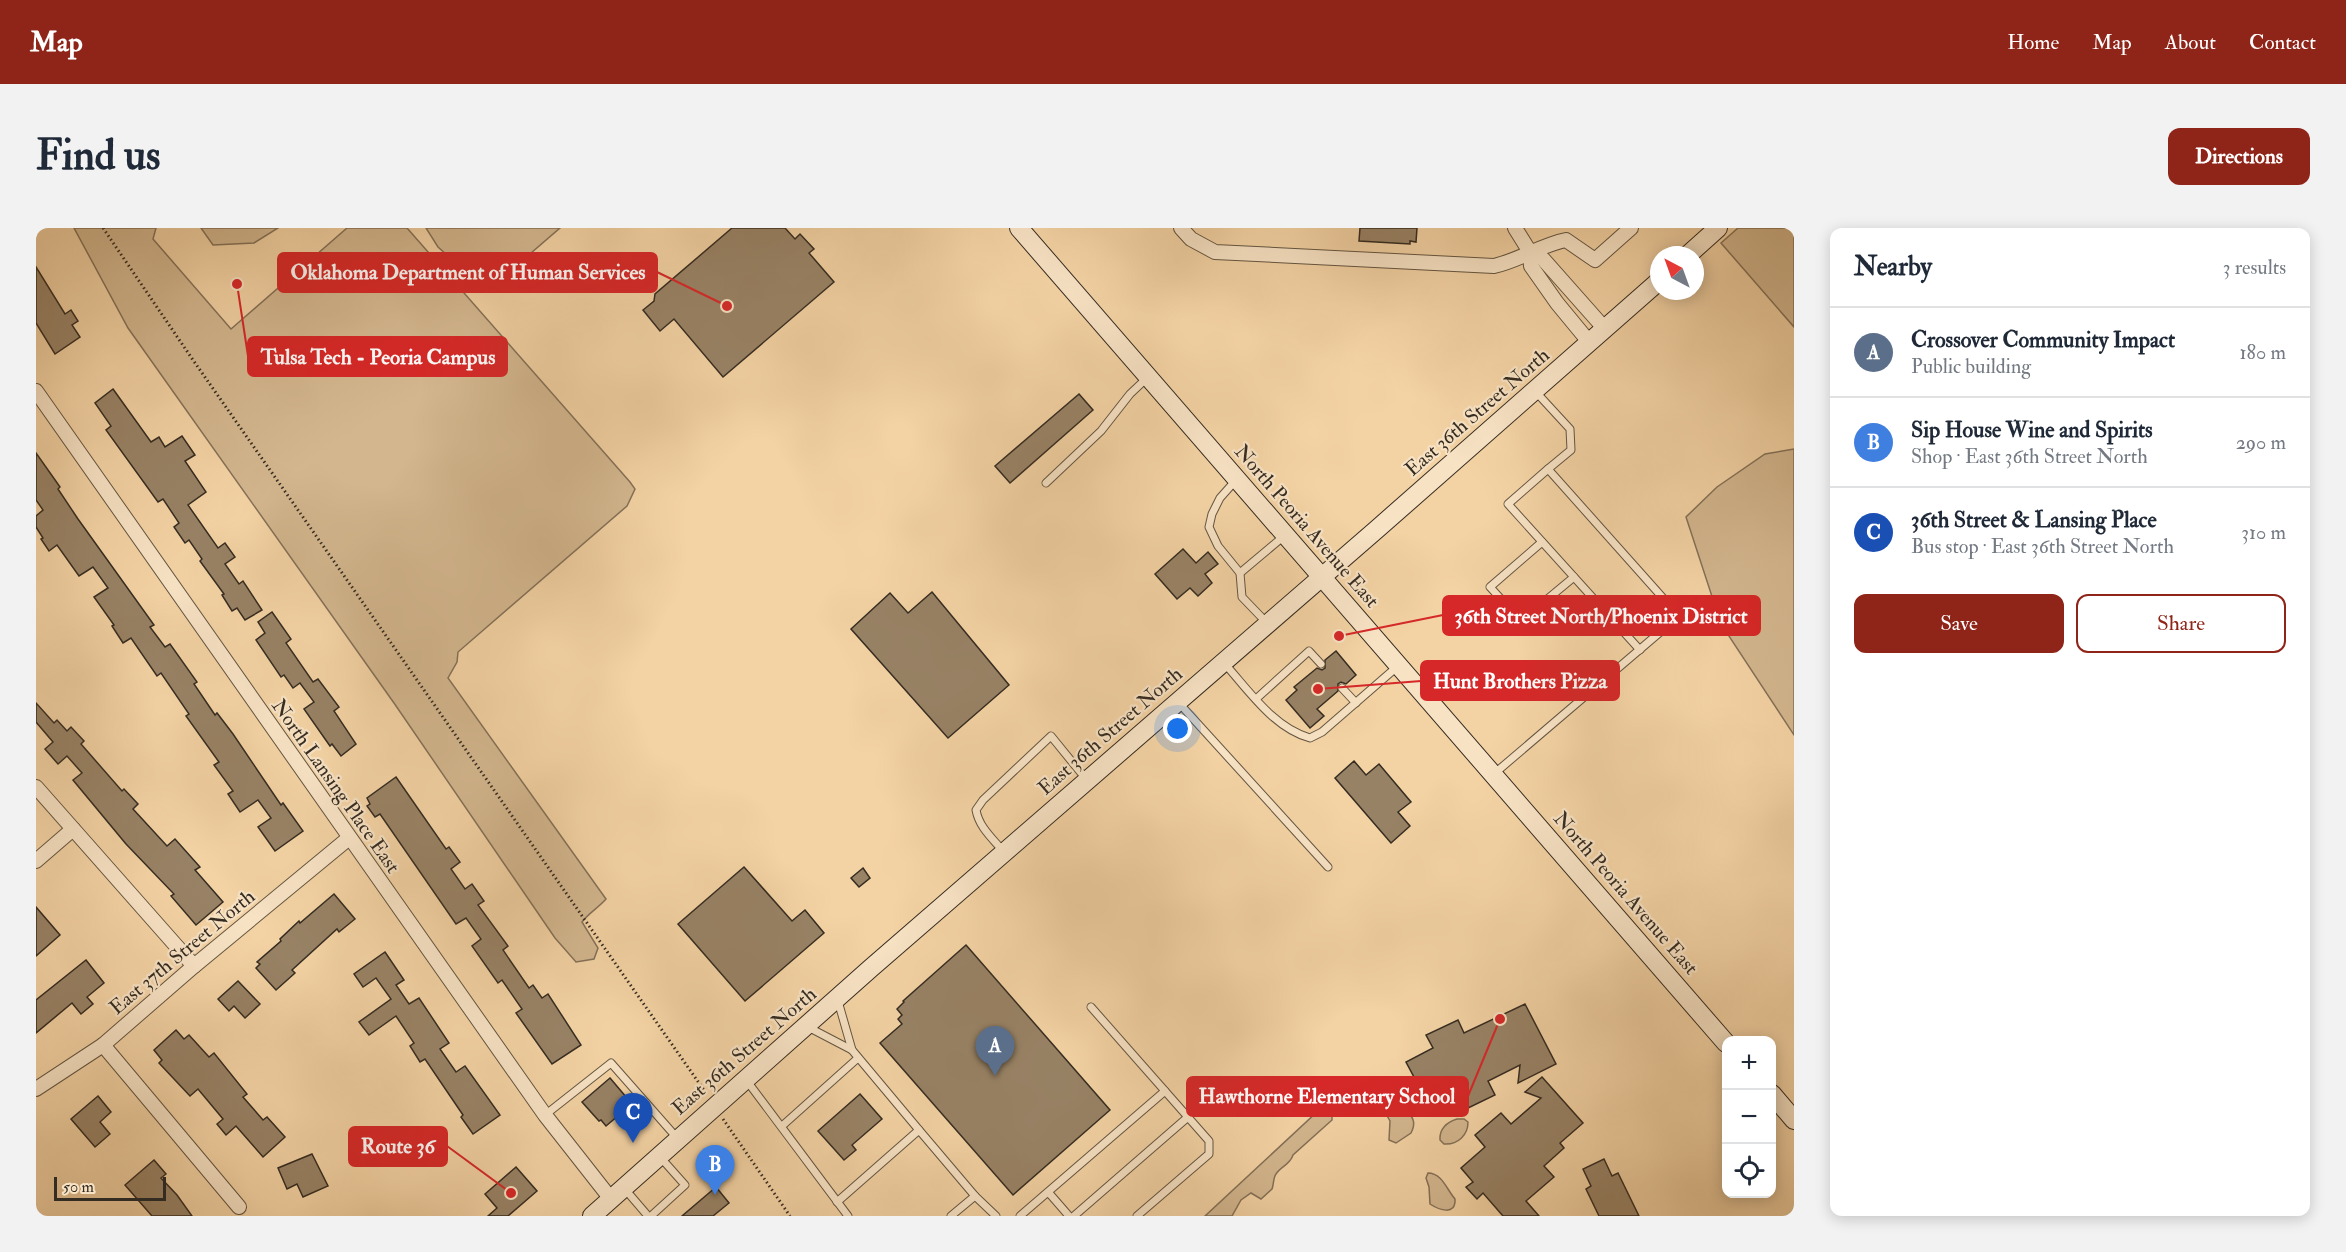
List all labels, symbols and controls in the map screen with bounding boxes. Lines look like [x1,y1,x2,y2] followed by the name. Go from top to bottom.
[30,25,83,60] text: Map
[2007,29,2059,56] text: Home
[2092,29,2132,56] text: Map
[2165,29,2216,56] text: About
[2249,29,2316,56] text: Contact
[2168,128,2310,185] button: Directions
[36,130,160,182] text: Find us
[1650,246,1704,300] north arrow
[1854,251,1932,283] text: Nearby
[278,253,657,292] callout: Oklahoma Department of Human Services
[2223,255,2286,280] text: 3 results
[290,259,646,286] text: Oklahoma Department of Human Services
[1911,326,2175,354] text: Crossover Community Impact
[248,337,507,376] callout: Tulsa Tech - Peoria Campus
[1867,340,1880,365] text: A
[2239,340,2286,365] text: 180 m
[1400,342,1555,481] street label: East 36th Street North
[260,344,495,371] text: Tulsa Tech - Peoria Campus
[1911,354,2031,379] text: Public building
[1911,416,2153,444] text: Sip House Wine and Spirits
[1867,430,1880,455] text: B
[2236,430,2286,455] text: 290 m
[1229,439,1385,613] street label: North Peoria Avenue East
[1911,444,2148,469] text: Shop · East 36th Street North
[1911,506,2157,534] text: 36th Street & Lansing Place
[1866,520,1881,545] text: C
[2241,520,2286,545] text: 310 m
[1911,534,2174,559] text: Bus stop · East 36th Street North
[1854,594,2064,653] button: Save
[2076,594,2286,653] button: Share
[1443,596,1760,635] callout: 36th Street North/Phoenix District
[1454,603,1748,630] text: 36th Street North/Phoenix District
[1033,661,1188,800] street label: East 36th Street North
[1421,661,1619,700] callout: Hunt Brothers Pizza
[1433,668,1608,695] text: Hunt Brothers Pizza
[266,694,406,878] street label: North Lansing Place East
[1163,714,1192,743] your location
[1548,806,1704,980] street label: North Peoria Avenue East
[104,884,260,1020] street label: East 37th Street North
[667,981,822,1120] street label: East 36th Street North
[976,1026,1014,1076] pin: A
[1722,1036,1776,1198] map controls
[1722,1036,1776,1090] button: +
[1187,1077,1468,1116] callout: Hawthorne Elementary School
[1199,1083,1456,1110] text: Hawthorne Elementary School
[1722,1090,1776,1144] button: −
[614,1094,652,1143] pin: C
[349,1127,447,1166] callout: Route 36
[361,1133,437,1160] text: Route 36
[1722,1144,1776,1198] button: locate
[696,1146,734,1195] pin: B
[54,1174,166,1202] scale bar
[63,1177,94,1197] text: 50 m

